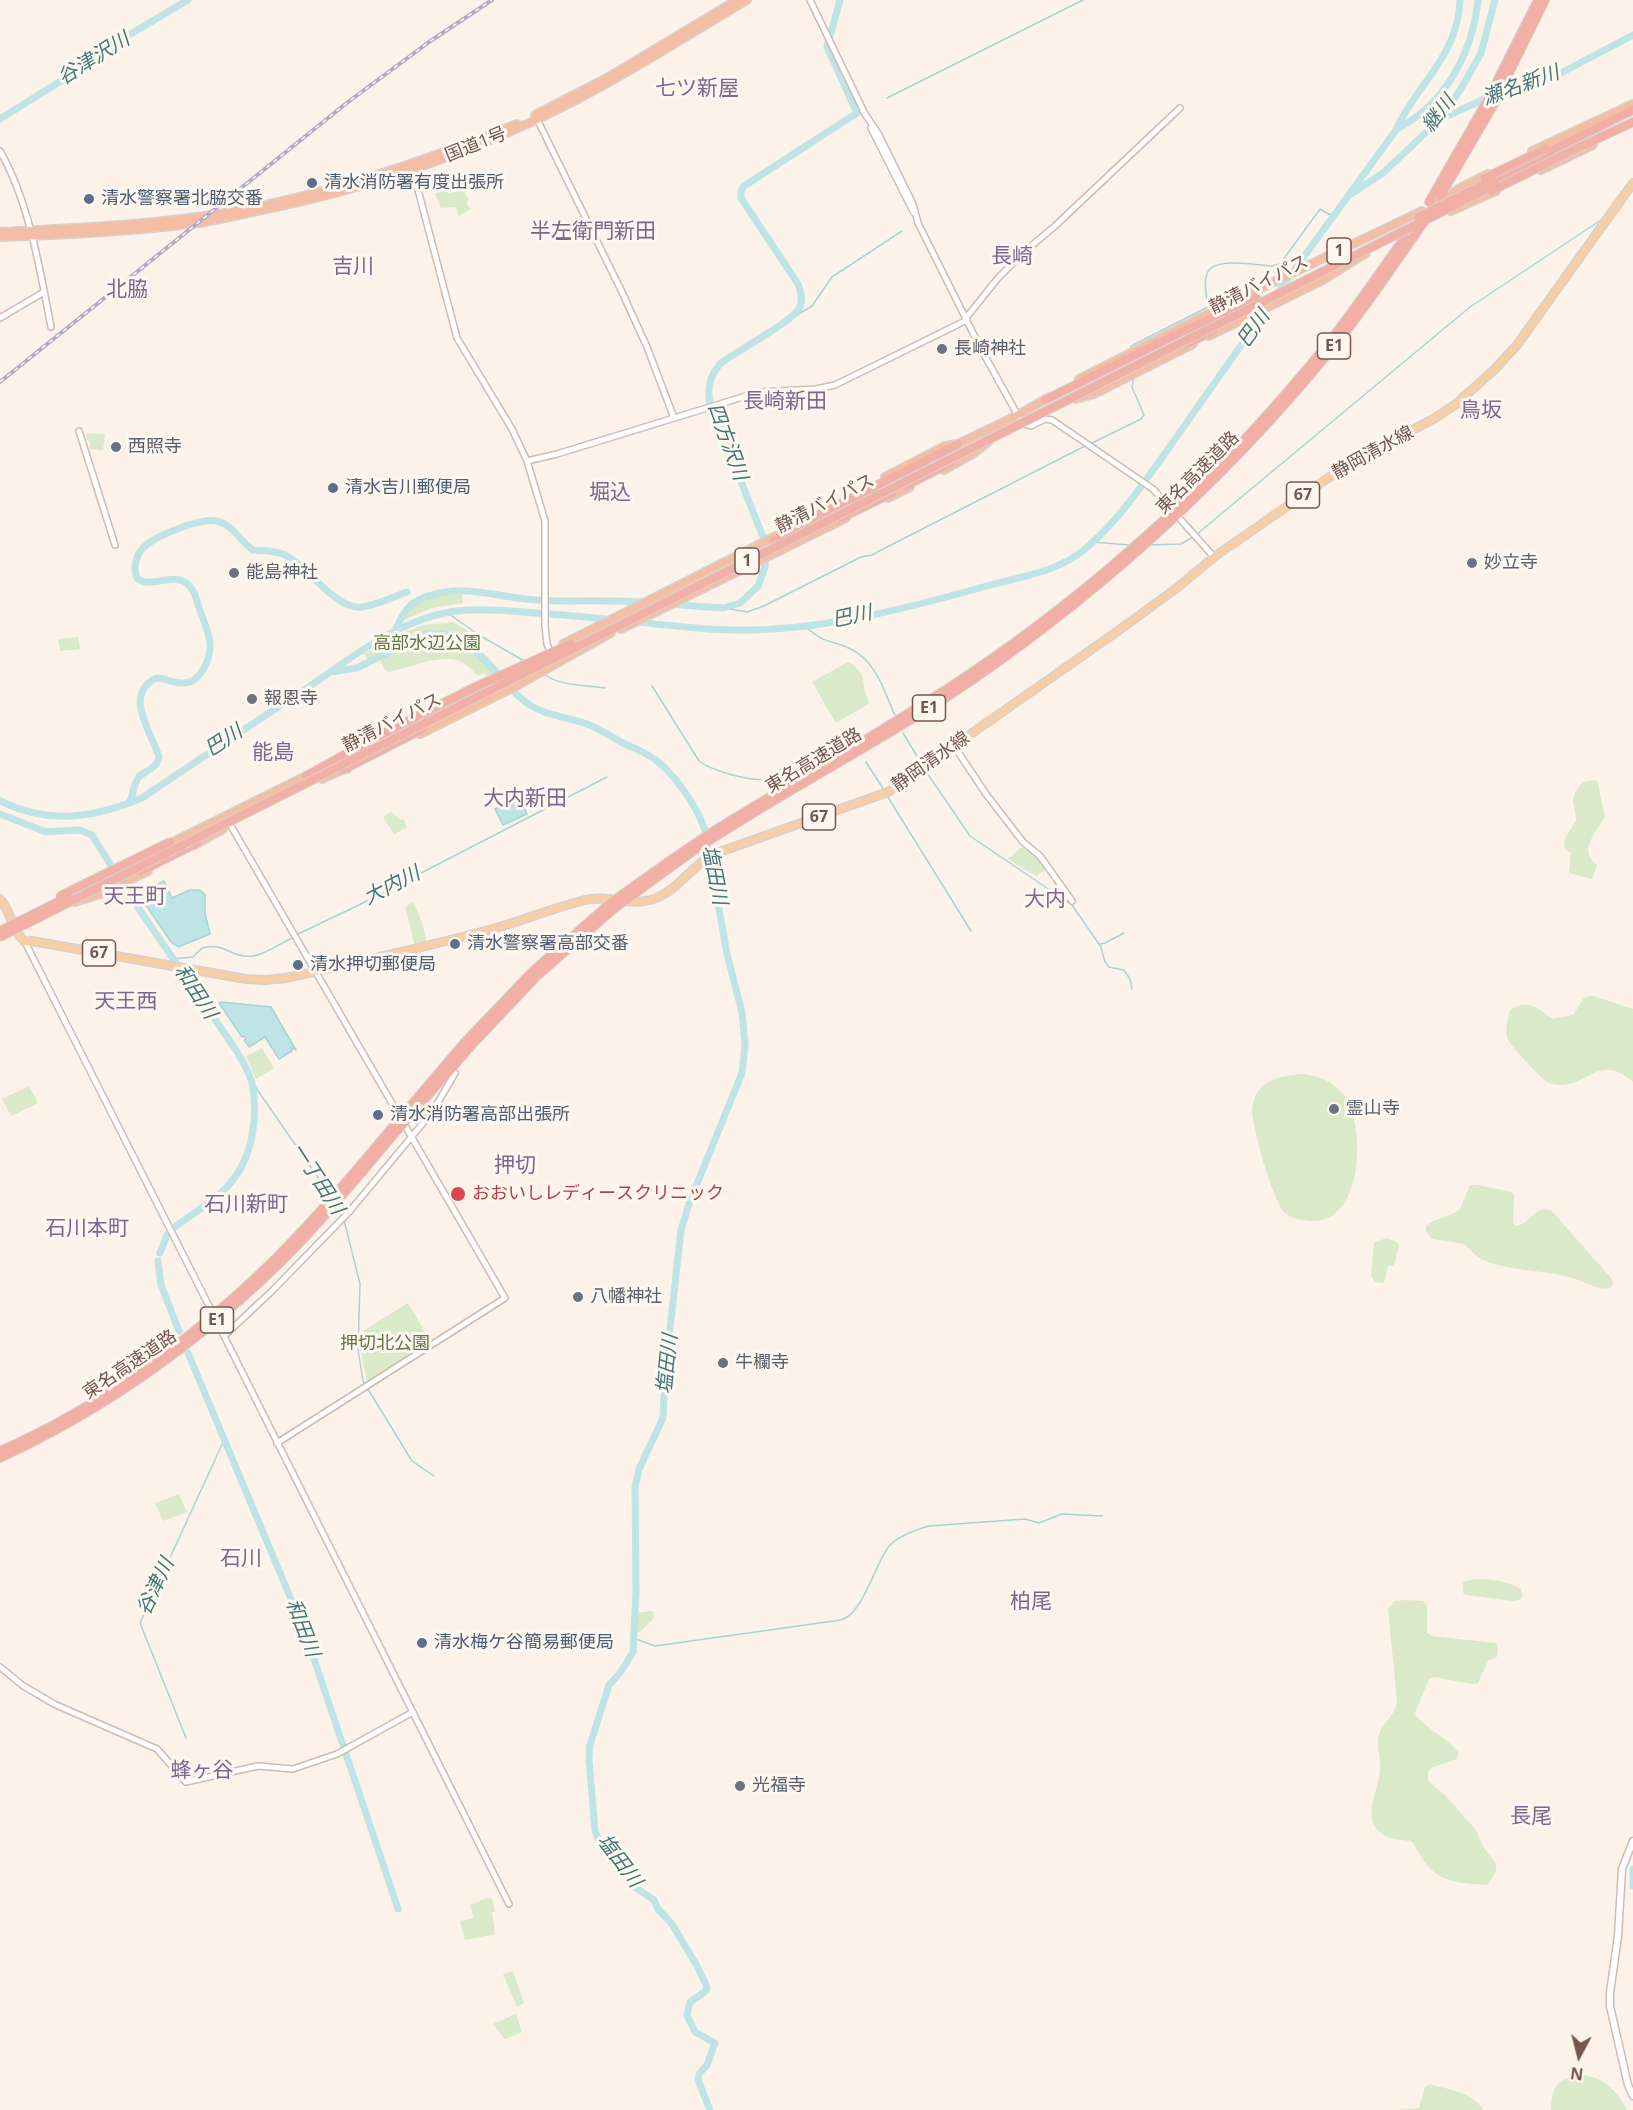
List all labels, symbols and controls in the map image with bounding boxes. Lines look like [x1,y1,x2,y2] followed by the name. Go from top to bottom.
[54,28,134,90] water label: 谷津沢川
[1479,61,1563,111] water label: 瀬名新川
[655,76,739,102] district label: 七ツ新屋
[1417,91,1461,137] water label: 継川
[442,123,510,167] street label: 国道1号
[324,172,504,194] place label: 清水消防署有度出張所
[305,176,319,190] marker: 清水消防署有度出張所
[101,188,263,210] place label: 清水警察署北脇交番
[82,192,96,206] marker: 清水警察署北脇交番
[530,219,656,245] district label: 半左衛門新田
[1327,238,1351,264] road number: 1
[991,244,1033,270] district label: 長崎
[1206,251,1312,319] street label: 静清バイパス
[332,254,374,280] district label: 吉川
[106,277,148,303] district label: 北脇
[1233,306,1275,352] water label: 巴川
[1318,333,1350,359] road number: E1
[954,338,1026,360] place label: 長崎神社
[935,342,949,356] marker: 長崎神社
[743,389,827,415] district label: 長崎新田
[1460,398,1502,424] district label: 鳥坂
[702,400,752,484] water label: 四方沢川
[1328,422,1418,484] street label: 静岡清水線
[1152,427,1244,519] street label: 東名高速道路
[128,436,182,458] place label: 西照寺
[109,440,123,454] marker: 西照寺
[772,470,878,538] street label: 静清バイパス
[345,477,471,499] place label: 清水吉川郵便局
[589,480,631,506] district label: 堀込
[326,481,340,495] marker: 清水吉川郵便局
[1286,482,1320,508] road number: 67
[735,548,759,574] road number: 1
[1484,552,1538,574] place label: 妙立寺
[1465,556,1479,570] marker: 妙立寺
[246,562,318,584] place label: 能島神社
[227,566,241,580] marker: 能島神社
[830,601,874,633] water label: 巴川
[373,633,481,655] park label: 高部水辺公園
[264,688,318,710] place label: 報恩寺
[339,689,445,757] street label: 静清バイパス
[245,692,259,706] marker: 報恩寺
[912,695,946,721] road number: E1
[201,720,247,762] water label: 巴川
[762,724,866,798] street label: 東名高速道路
[888,727,974,797] street label: 静岡清水線
[252,740,294,766] district label: 能島
[483,786,567,812] district label: 大内新田
[802,804,836,830] road number: 67
[696,843,732,907] water label: 塩田川
[360,862,424,910] water label: 大内川
[104,884,166,910] district label: 天王町
[1024,887,1066,913] district label: 大内
[467,933,629,955] place label: 清水警察署高部交番
[448,937,462,951] marker: 清水警察署高部交番
[82,940,116,966] road number: 67
[310,954,436,976] place label: 清水押切郵便局
[291,958,305,972] marker: 清水押切郵便局
[169,960,221,1024] water label: 和田川
[95,989,157,1015] district label: 天王西
[1346,1098,1400,1120] place label: 霊山寺
[1327,1102,1341,1116] marker: 霊山寺
[390,1104,570,1126] place label: 清水消防署高部出張所
[371,1108,385,1122] marker: 清水消防署高部出張所
[285,1139,349,1219] water label: 一丁田川
[494,1153,536,1179] district label: 押切
[472,1183,724,1205] place label: おおいしレディースクリニック
[449,1185,467,1203] marker: おおいしレディースクリニック
[204,1192,288,1218] district label: 石川新町
[45,1216,129,1242] district label: 石川本町
[590,1286,662,1308] place label: 八幡神社
[571,1290,585,1304] marker: 八幡神社
[200,1307,234,1333] road number: E1
[79,1326,181,1404] street label: 東名高速道路
[340,1333,430,1355] park label: 押切北公園
[653,1333,683,1395] water label: 塩田川
[735,1352,789,1374] place label: 牛欄寺
[716,1356,730,1370] marker: 牛欄寺
[220,1546,262,1572] district label: 石川
[132,1555,180,1619] water label: 谷津川
[1010,1589,1052,1615] district label: 柏尾
[280,1596,324,1660] water label: 和田川
[434,1632,614,1654] place label: 清水梅ケ谷簡易郵便局
[415,1636,429,1650] marker: 清水梅ケ谷簡易郵便局
[171,1758,233,1784] district label: 蜂ヶ谷
[752,1775,806,1797] place label: 光福寺
[733,1779,747,1793] marker: 光福寺
[1510,1804,1552,1830] district label: 長尾
[591,1830,647,1892] water label: 塩田川
[1549,2026,1609,2086] north arrow
[1569,2062,1585,2086] text: N

